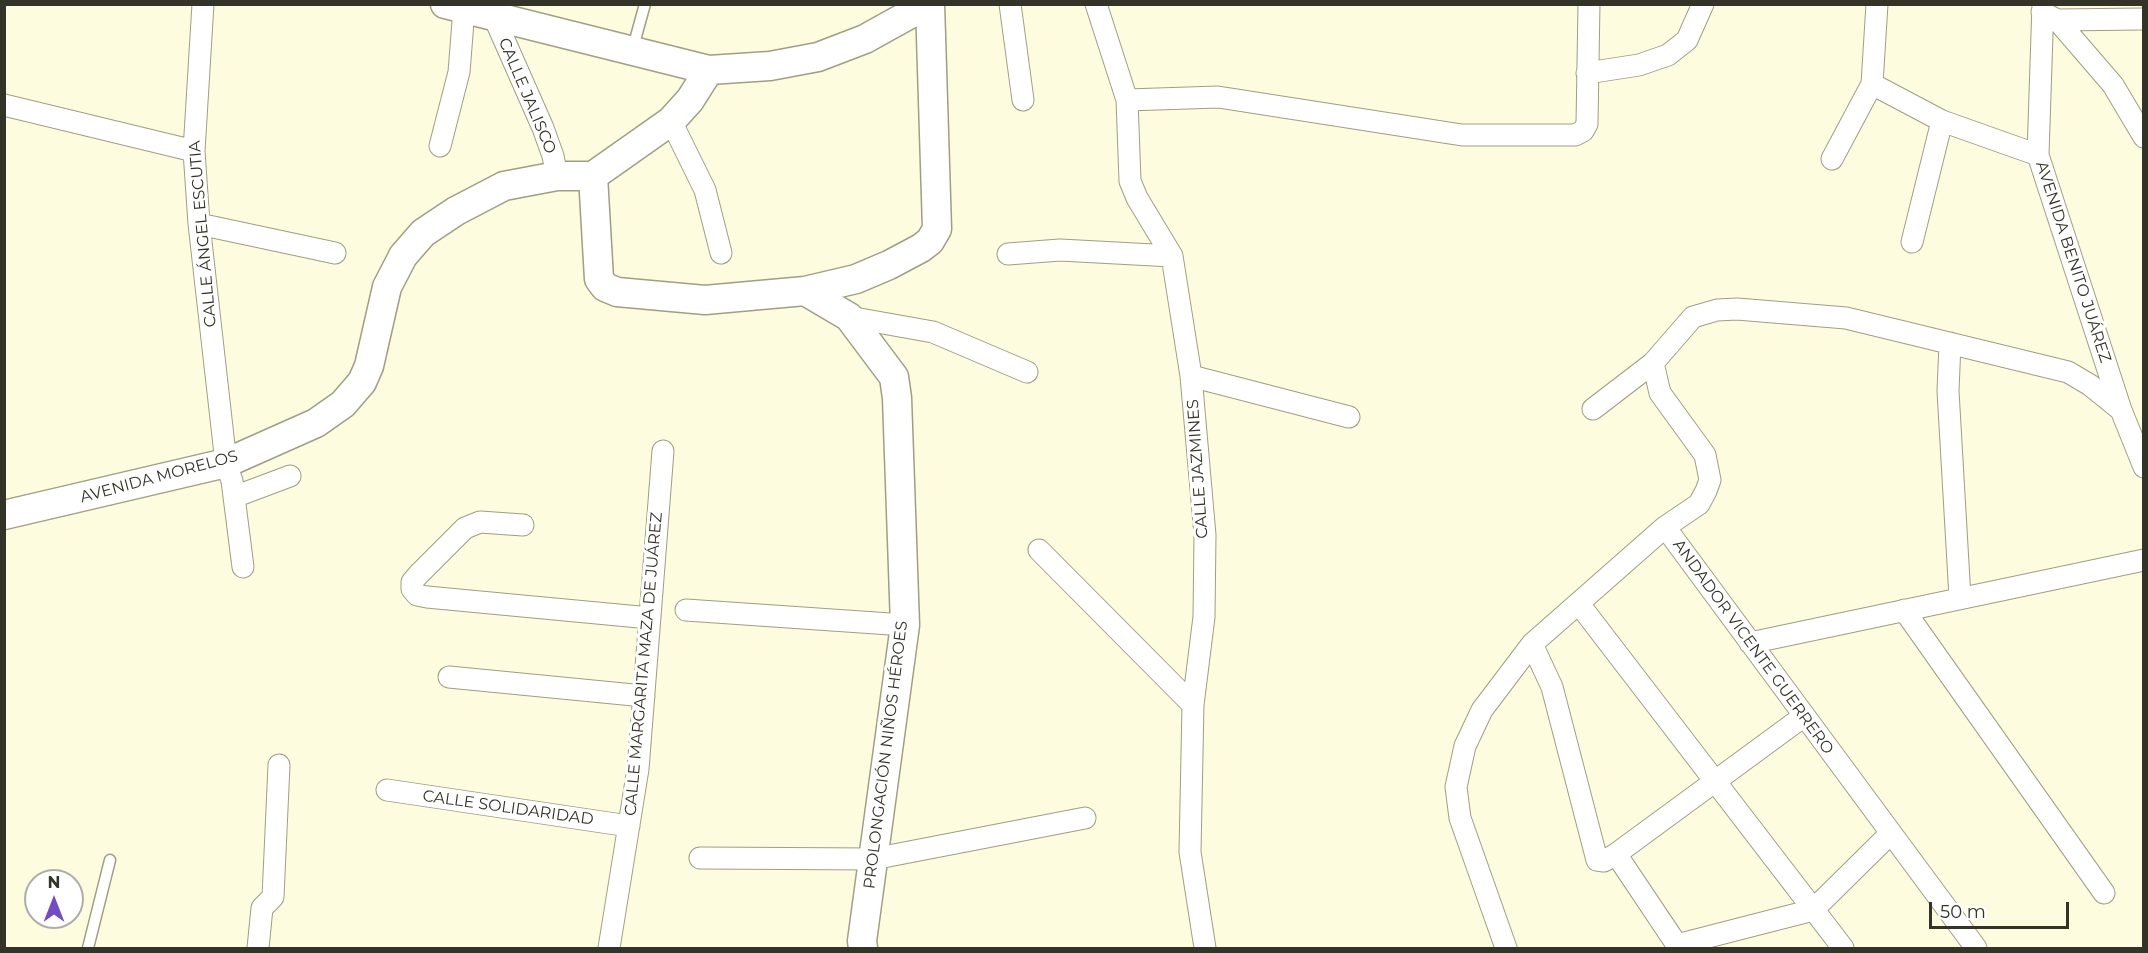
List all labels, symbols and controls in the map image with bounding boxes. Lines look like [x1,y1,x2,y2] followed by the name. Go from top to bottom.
[494,35,560,157] street label: CALLE JALISCO
[185,140,221,328] street label: CALLE ÁNGEL ESCUTIA
[2031,159,2115,365] street label: AVENIDA BENITO JUÁREZ
[1184,399,1212,539] street label: CALLE JAZMINES
[78,447,240,507] street label: AVENIDA MORELOS
[621,511,667,817] street label: CALLE MARGARITA MAZA DE JUÁREZ
[1669,536,1837,758] street label: ANDADOR VICENTE GUERRERO
[860,620,912,890] street label: PROLONGACIÓN NIÑOS HÉROES
[421,786,595,830] street label: CALLE SOLIDARIDAD
[24,869,84,929] north arrow
[48,873,60,892] text: N
[1932,890,2072,928] scale bar
[1940,901,1986,923] text: 50 m

